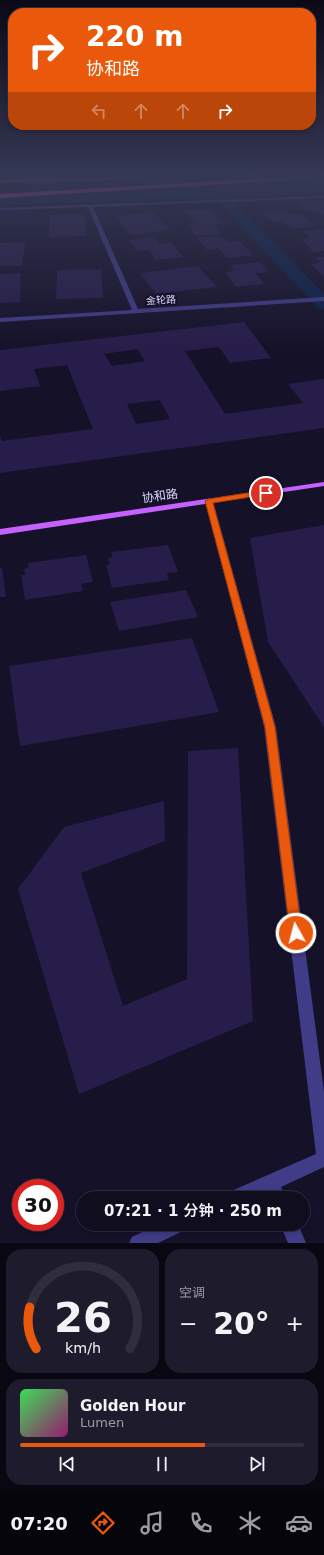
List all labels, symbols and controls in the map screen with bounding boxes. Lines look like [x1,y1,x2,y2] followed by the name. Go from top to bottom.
[86,20,183,53] text: 220 m
[20,24,72,76] icon: right
[86,58,140,79] text: 协和路
[88,100,110,122] icon: left
[130,100,152,122] icon: ahead
[172,100,194,122] icon: ahead
[214,100,236,122] icon: right
[146,293,176,307] street label: 金轮路
[249,476,283,510] pin
[255,482,277,504] icon: arrive
[141,487,179,505] street label: 协和路
[275,912,317,954] position arrow
[12,1179,64,1231] speed limit sign: 30
[104,1202,282,1220] text: 07:21 · 1 分钟 · 250 m
[179,1285,205,1300] text: 空调
[54,1293,111,1342] text: 26
[213,1306,270,1341] text: 20°
[179,1311,197,1336] text: −
[286,1311,304,1336] text: +
[64,1340,101,1356] text: km/h
[80,1397,186,1415] text: Golden Hour
[80,1415,124,1430] text: Lumen
[56,1453,78,1475] icon: previous
[151,1453,173,1475] icon: pause
[246,1453,268,1475] icon: next
[89,1509,117,1537] icon: directions
[138,1509,166,1537] icon: music
[187,1509,215,1537] icon: phone
[236,1509,264,1537] icon: climate
[285,1509,313,1537] icon: car
[11,1513,68,1534] text: 07:20

